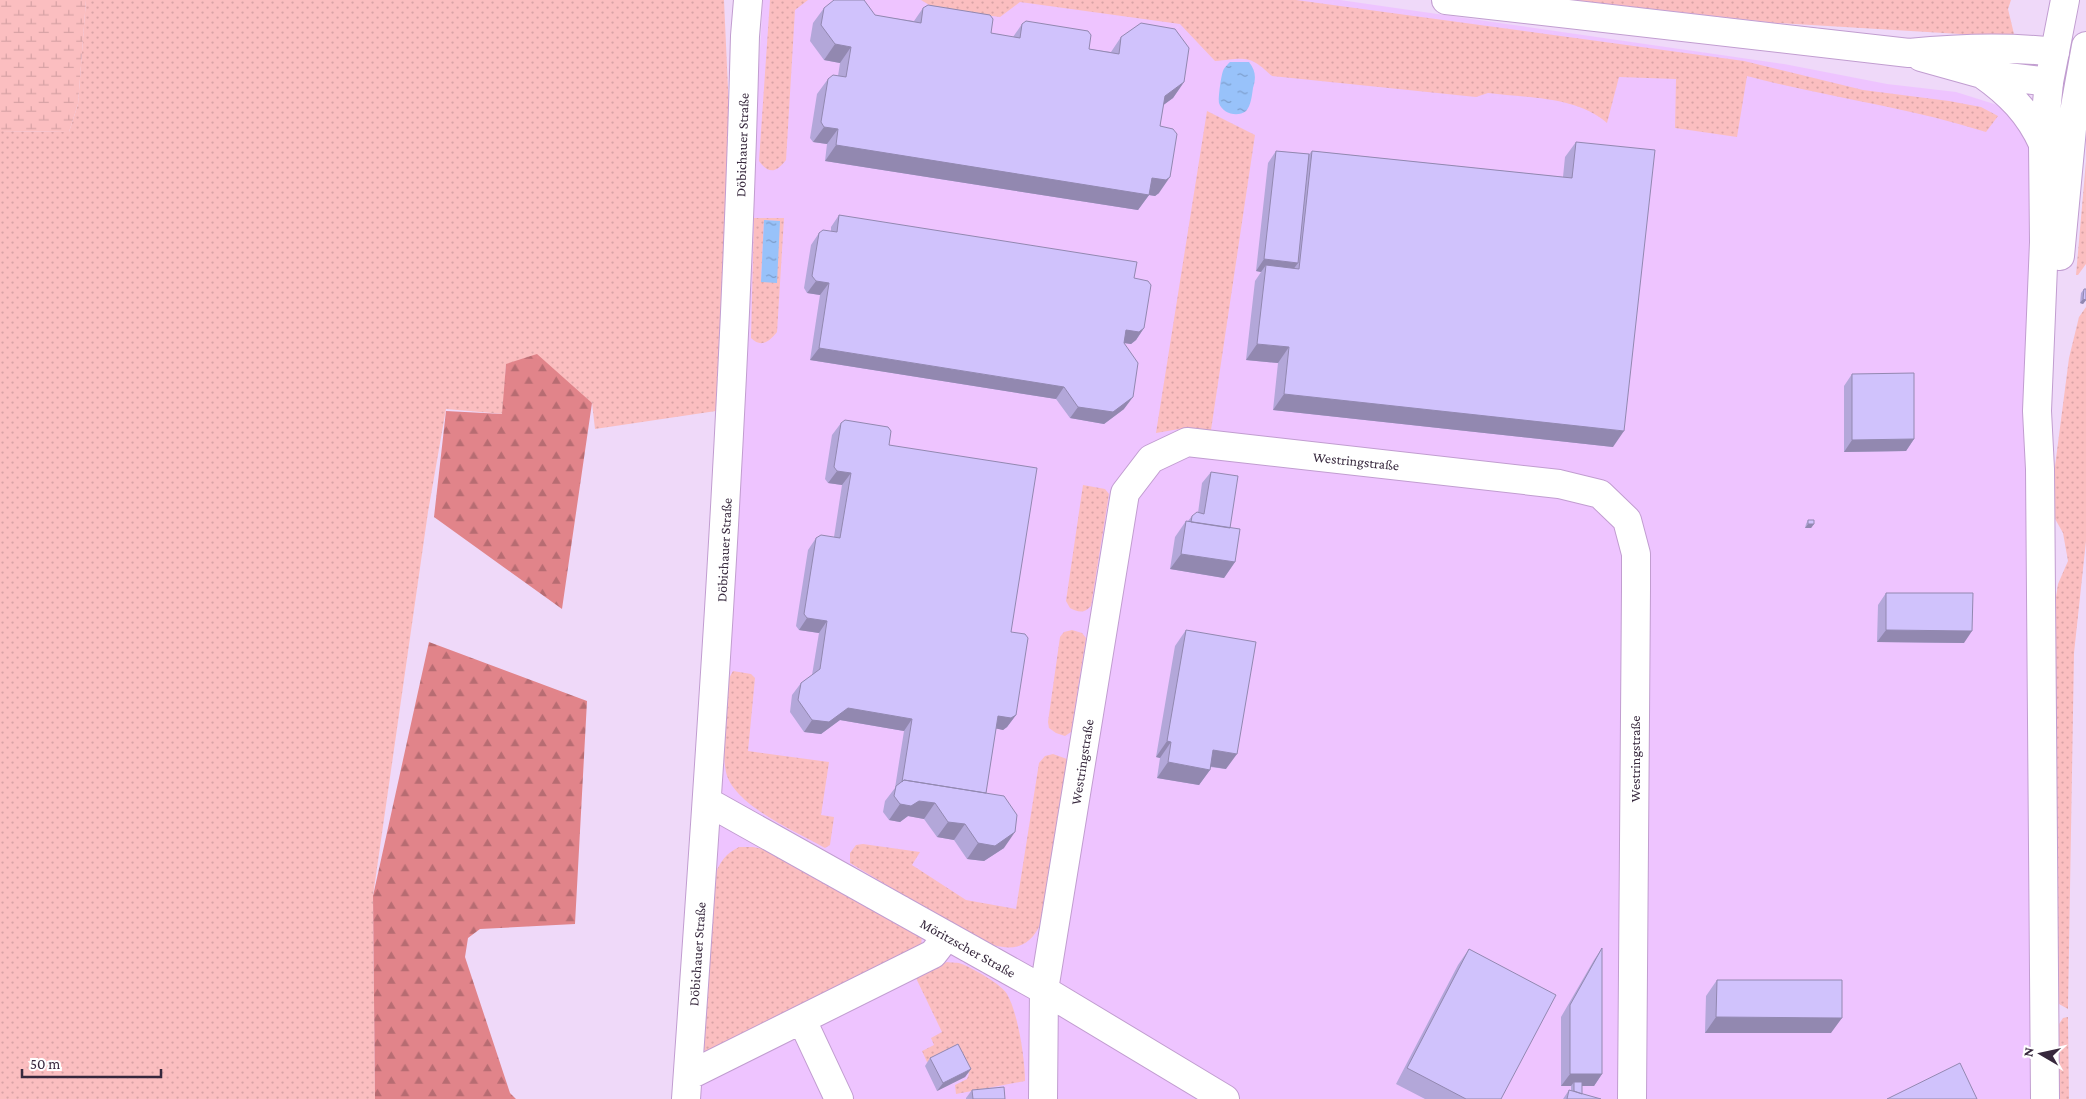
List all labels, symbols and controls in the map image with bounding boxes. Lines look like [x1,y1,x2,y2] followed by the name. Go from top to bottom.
[732,93,752,197] street label: Döbichauer Straße
[1312,449,1400,473] street label: Westringstraße
[713,497,735,603] street label: Döbichauer Straße
[1627,716,1643,802] street label: Westringstraße
[1067,718,1097,806] street label: Westringstraße
[685,901,709,1007] street label: Döbichauer Straße
[918,915,1018,981] street label: Möritzscher Straße
[2016,1029,2066,1079] north arrow
[22,1046,161,1078] scale bar
[2020,1046,2037,1058] text: N
[30,1056,60,1072] text: 50 m

